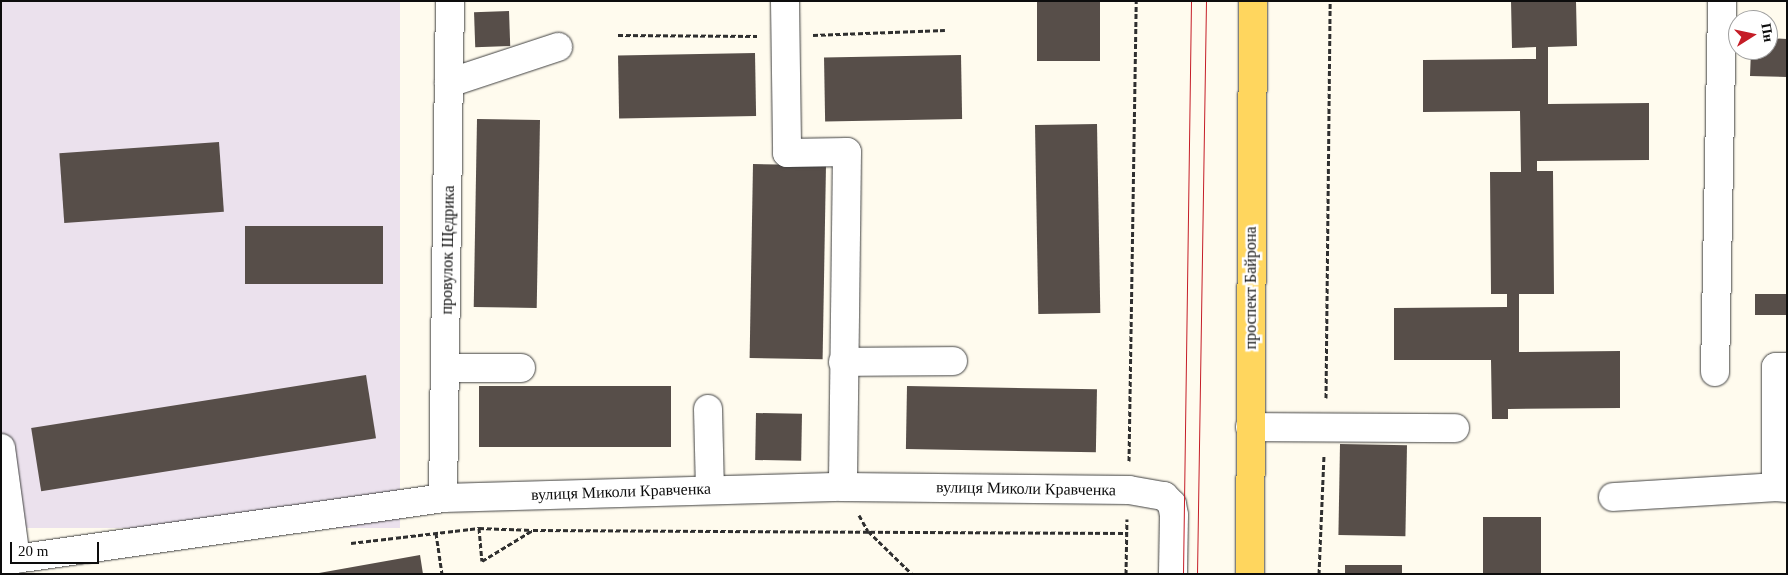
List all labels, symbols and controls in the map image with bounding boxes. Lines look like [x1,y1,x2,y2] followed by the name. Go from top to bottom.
[1728,10,1778,60] north arrow
[1758,22,1776,43] text: Пн
[437,185,459,315] street label: провулок Щедрика
[1241,227,1261,349] street label: проспект Байрона
[936,478,1116,500] street label: вулиця Миколи Кравченка
[531,479,711,505] street label: вулиця Миколи Кравченка
[12,532,101,564] scale bar
[18,543,48,559] text: 20 m

